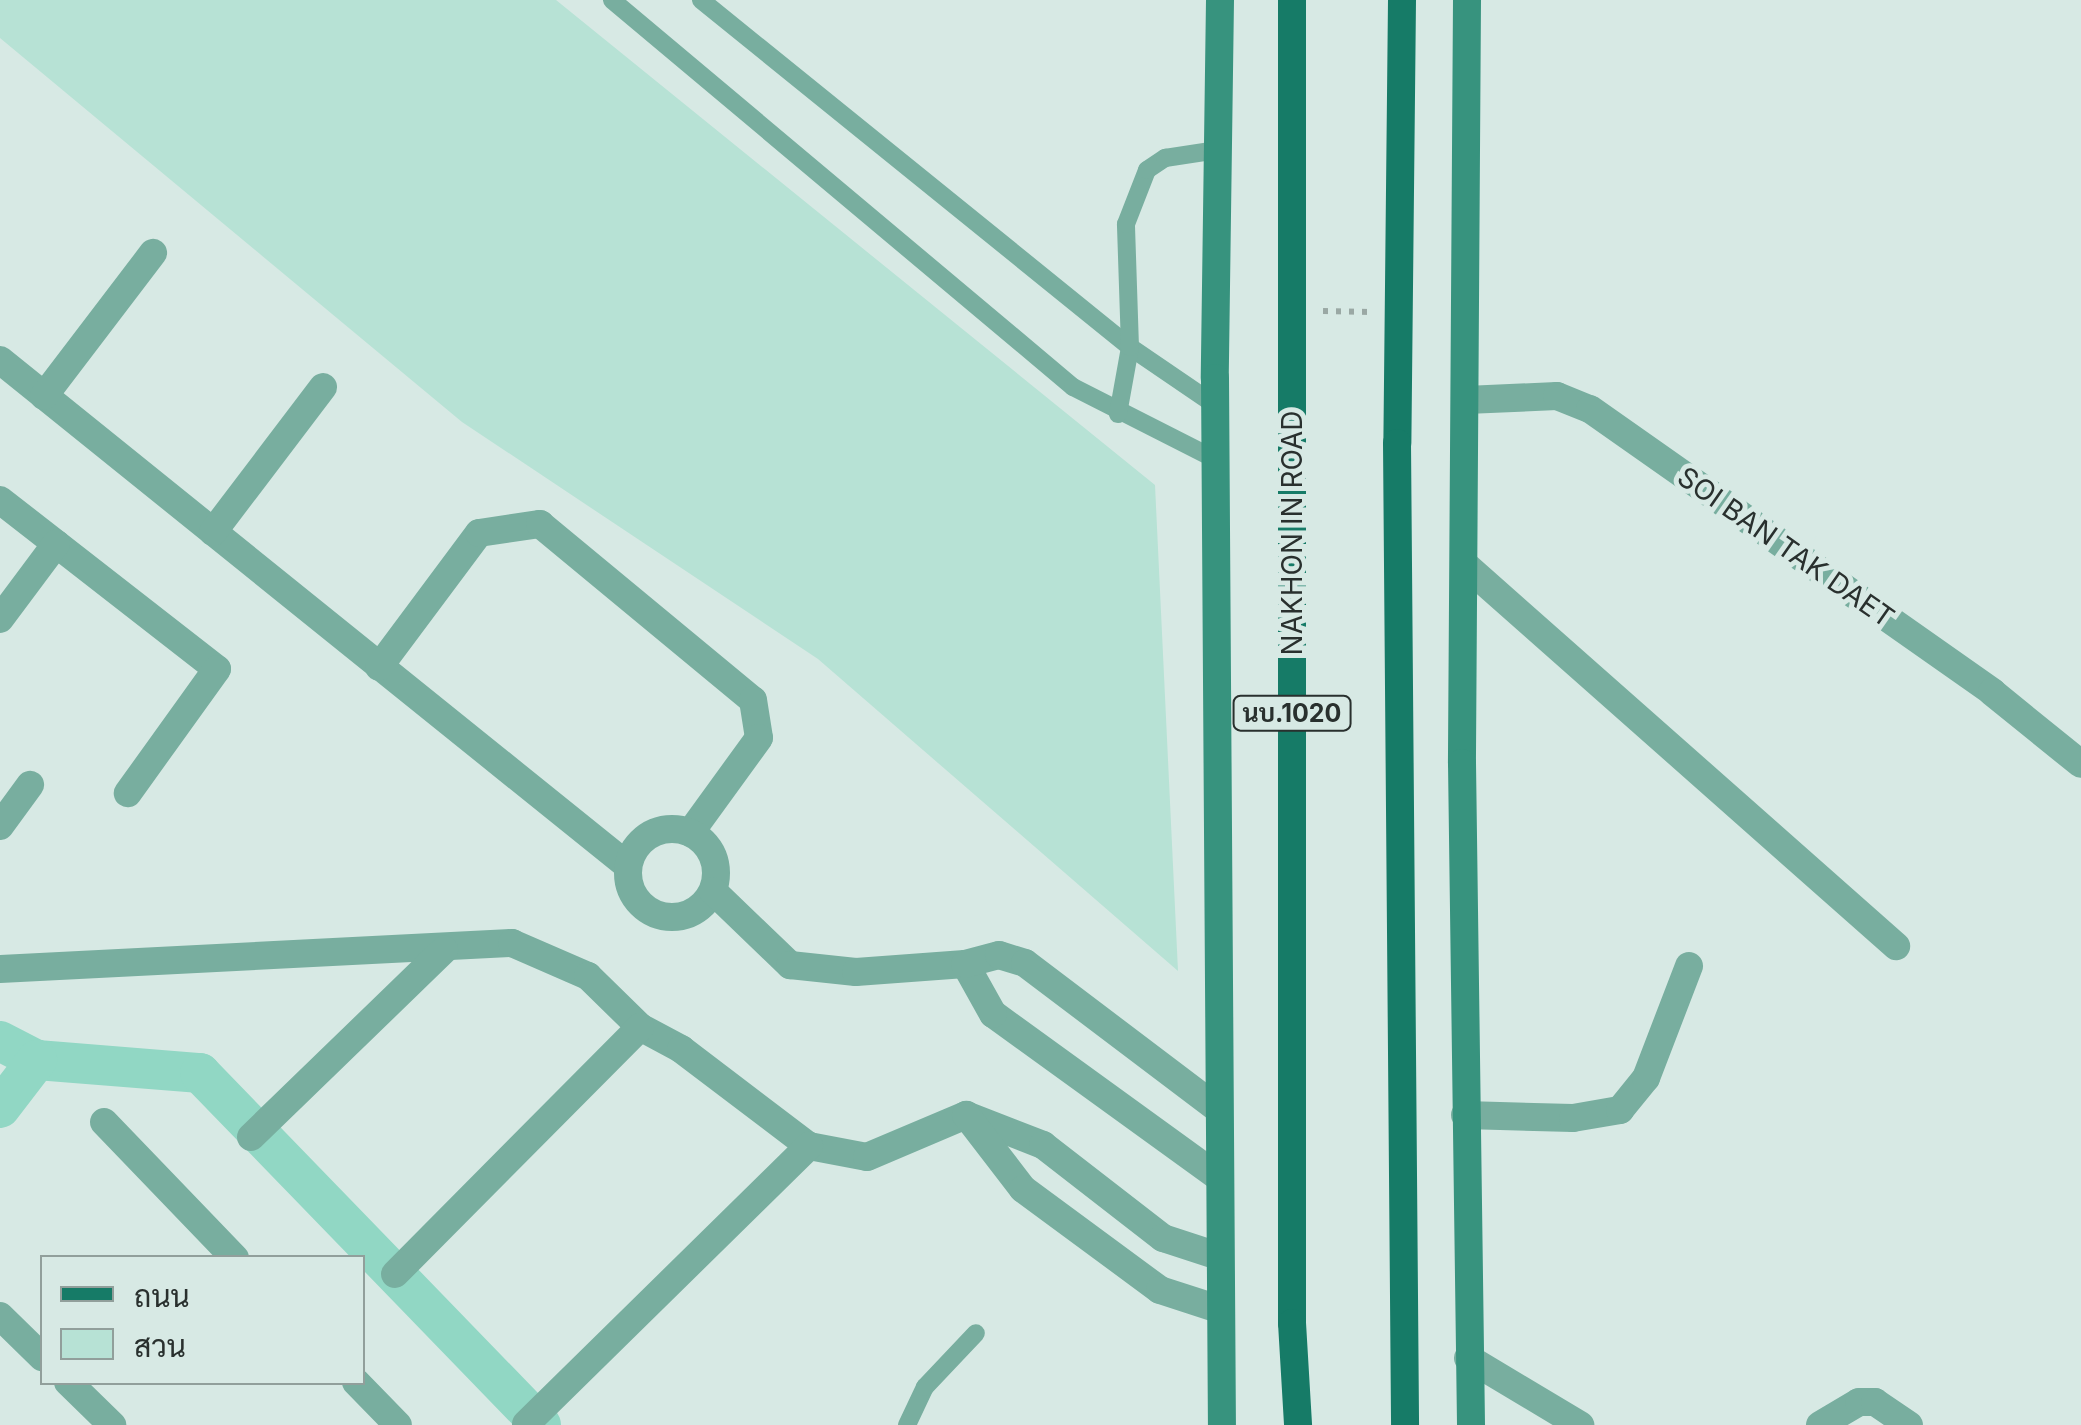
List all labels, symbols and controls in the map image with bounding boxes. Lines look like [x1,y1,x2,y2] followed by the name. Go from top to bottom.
[1275,411,1309,655] street label: NAKHON IN ROAD
[1671,460,1901,634] street label: SOI BAN TAK DAET
[1232,693,1352,733] road number: นบ.1020
[40,1255,365,1385] legend
[134,1278,190,1314] text: ถนน
[134,1328,186,1364] text: สวน

